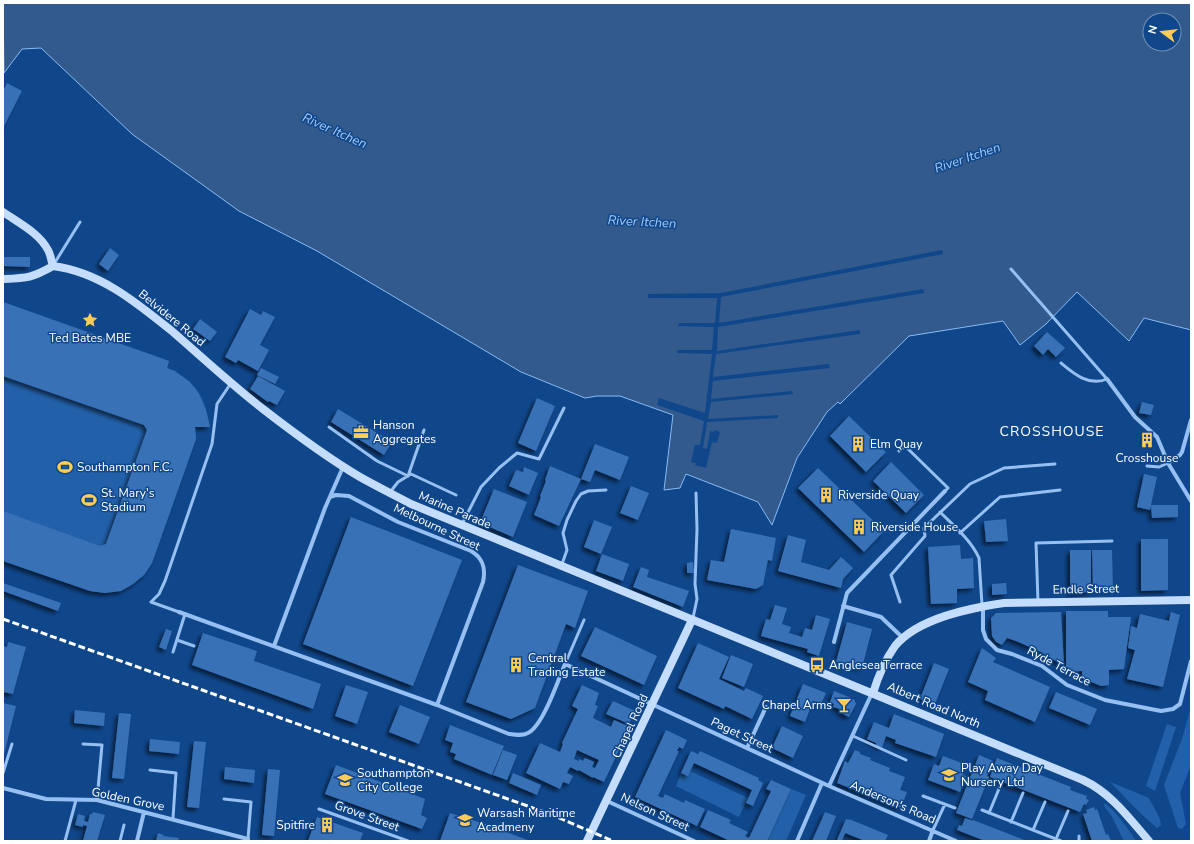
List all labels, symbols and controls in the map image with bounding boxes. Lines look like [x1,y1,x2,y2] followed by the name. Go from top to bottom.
[1142,12,1182,52] north arrow
[1145,24,1161,35] text: N
[300,109,370,153] water label: River Itchen
[932,138,1003,178] water label: River Itchen
[607,211,677,233] water label: River Itchen
[135,286,209,350] street label: Belvidere Road
[81,311,99,329] place icon: Ted Bates MBE
[49,330,131,346] place label: Ted Bates MBE
[373,417,436,447] place label: Hanson Aggregates
[999,422,1105,441] district label: CROSSHOUSE
[352,423,370,441] office icon: Hanson Aggregates
[1138,431,1156,449] building icon: Crosshouse
[849,435,867,453] building icon: Elm Quay
[870,436,923,452] place label: Elm Quay
[1116,450,1178,466] place label: Crosshouse
[56,458,74,476] sports icon: Southampton F.C.
[77,459,173,475] place label: Southampton F.C.
[101,485,155,515] place label: St. Mary's Stadium
[817,486,835,504] building icon: Riverside Quay
[416,487,494,533] street label: Marine Parade
[838,487,920,503] place label: Riverside Quay
[80,491,98,509] sports icon: St. Mary's Stadium
[391,500,484,554] street label: Melbourne Street
[850,518,868,536] building icon: Riverside House
[871,519,958,535] place label: Riverside House
[1053,580,1120,598] street label: Endle Street
[1024,643,1094,689] street label: Ryde Terrace
[528,650,605,680] place label: Central Trading Estate
[507,656,525,674] building icon: Central Trading Estate
[808,656,826,674] bus stop icon: Anglesea Terrace
[829,657,922,673] place label: Anglesea Terrace
[885,678,983,732] street label: Albert Road North
[608,691,652,761] street label: Chapel Road
[835,696,853,714] bar icon: Chapel Arms
[762,697,832,713] place label: Chapel Arms
[708,714,777,757] street label: Paget Street
[961,760,1044,790] place label: Play Away Day Nursery Ltd
[357,765,430,795] place label: Southampton City College
[940,766,958,784] school or university icon: Play Away Day Nursery Ltd
[336,771,354,789] school or university icon: Southampton City College
[848,777,938,827] street label: Anderson's Road
[90,783,166,815] street label: Golden Grove
[618,789,693,835] street label: Nelson Street
[332,797,402,835] street label: Grove Street
[477,805,575,835] place label: Warsash Maritime Acadmeny
[456,811,474,829] school or university icon: Warsash Maritime Acadmeny
[318,816,336,834] building icon: Spitfire
[276,817,315,833] place label: Spitfire

